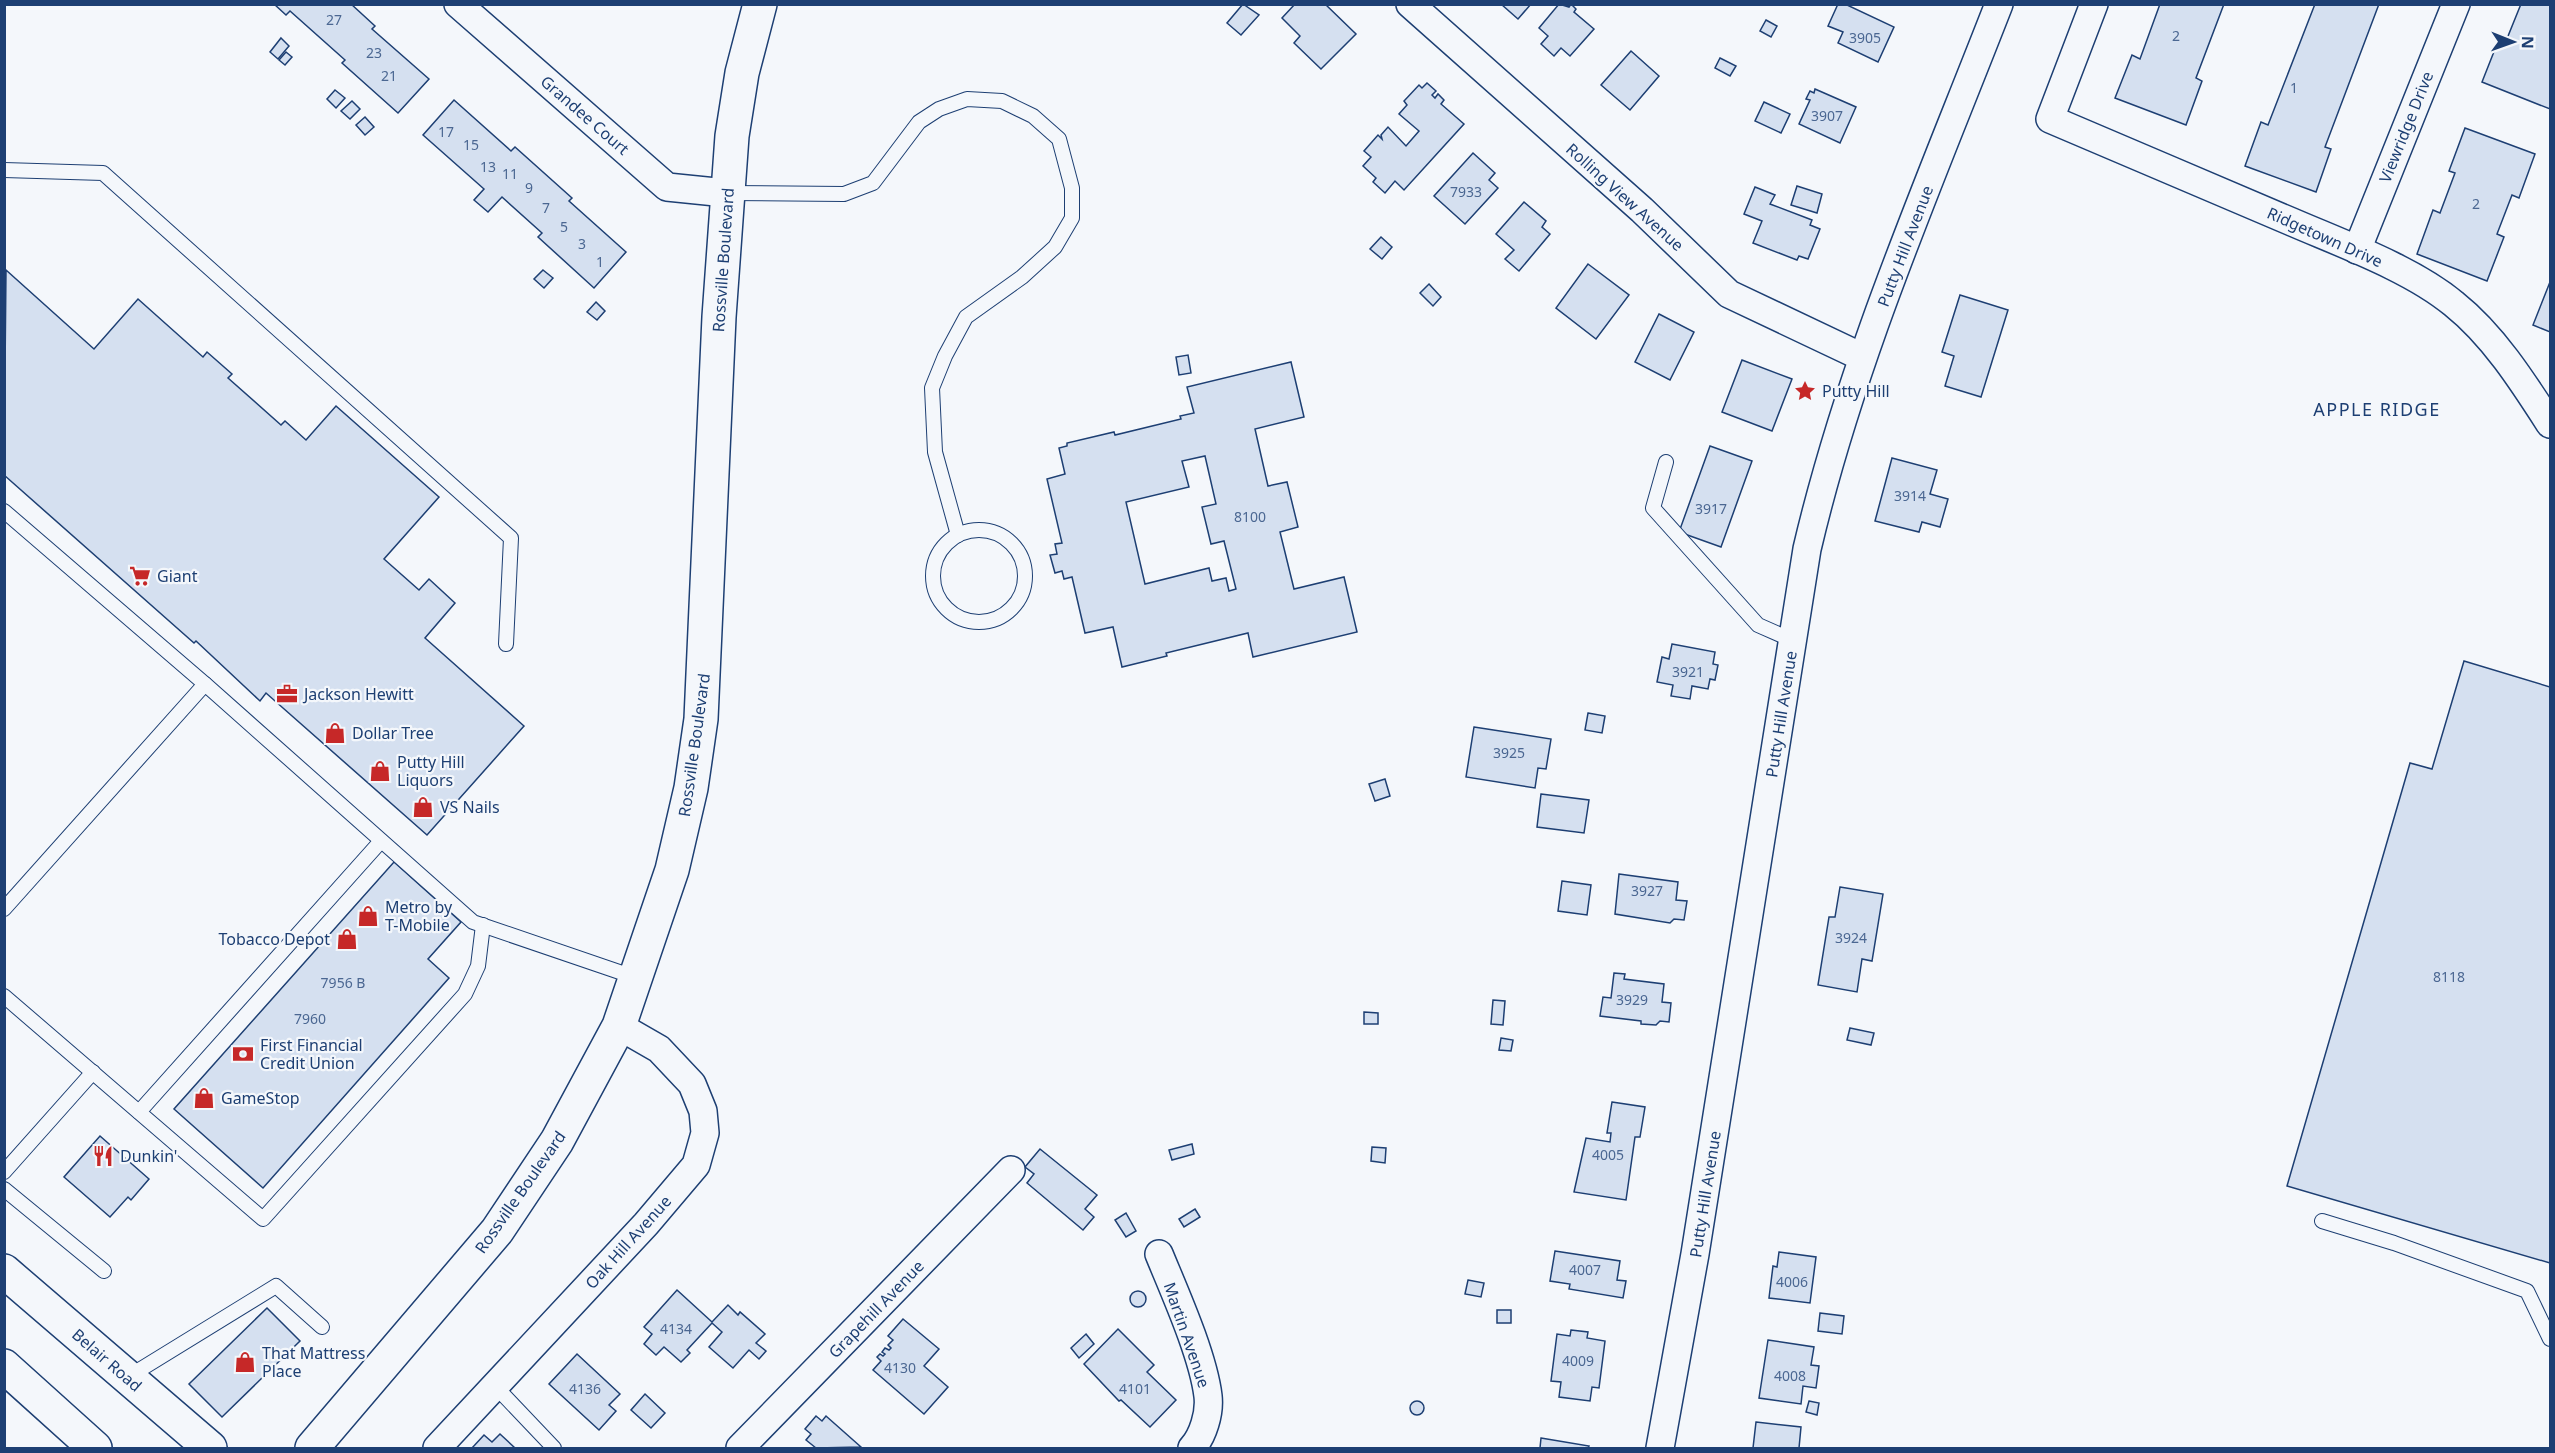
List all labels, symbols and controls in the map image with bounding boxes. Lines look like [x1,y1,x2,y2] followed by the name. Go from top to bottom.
[326,10,342,29] house number: 27
[2483,12,2543,72] north arrow
[2172,26,2180,45] house number: 2
[1849,28,1881,47] house number: 3905
[2517,36,2539,49] text: N
[366,43,382,62] house number: 23
[381,66,397,85] house number: 21
[2374,68,2438,186] street label: Viewridge Drive
[536,70,634,160] street label: Grandee Court
[2290,78,2298,97] house number: 1
[1811,106,1843,125] house number: 3907
[438,122,454,141] house number: 17
[463,135,479,154] house number: 15
[1561,138,1689,256] street label: Rolling View Avenue
[480,157,496,176] house number: 13
[502,164,518,183] house number: 11
[525,178,533,197] house number: 9
[1450,182,1482,201] house number: 7933
[1872,182,1938,310] street label: Putty Hill Avenue
[707,187,739,333] street label: Rossville Boulevard
[2472,194,2480,213] house number: 2
[542,198,550,217] house number: 7
[2264,202,2386,272] street label: Ridgetown Drive
[560,217,568,236] house number: 5
[578,234,586,253] house number: 3
[596,252,604,271] house number: 1
[1793,379,1817,403] place icon: Putty Hill
[1822,380,1890,402] place label: Putty Hill
[2313,397,2441,421] district label: APPLE RIDGE
[1894,486,1926,505] house number: 3914
[1695,499,1727,518] house number: 3917
[1234,507,1266,526] house number: 8100
[128,564,152,588] supermarket icon: Giant
[157,565,198,587] place label: Giant
[1760,649,1802,779] street label: Putty Hill Avenue
[1672,662,1704,681] house number: 3921
[673,672,715,818] street label: Rossville Boulevard
[275,682,299,706] office icon: Jackson Hewitt
[302,683,414,705] place label: Jackson Hewitt
[323,721,347,745] shop icon: Dollar Tree
[352,722,434,744] place label: Dollar Tree
[1493,743,1525,762] house number: 3925
[397,751,465,791] place label: Putty Hill Liquors
[368,759,392,783] shop icon: Putty Hill Liquors
[411,795,435,819] shop icon: VS Nails
[440,796,500,818] place label: VS Nails
[1631,881,1663,900] house number: 3927
[385,896,453,936] place label: Metro by T-Mobile
[356,904,380,928] shop icon: Metro by T-Mobile
[335,927,359,951] shop icon: Tobacco Depot
[219,928,330,950] place label: Tobacco Depot
[1835,928,1867,947] house number: 3924
[2433,967,2465,986] house number: 8118
[321,973,365,992] house number: 7956 B
[1616,990,1648,1009] house number: 3929
[294,1009,326,1028] house number: 7960
[260,1034,363,1074] place label: First Financial Credit Union
[231,1042,255,1066] bank icon: First Financial Credit Union
[192,1086,216,1110] shop icon: GameStop
[221,1087,300,1109] place label: GameStop
[469,1126,571,1258] street label: Rossville Boulevard
[1684,1129,1726,1259] street label: Putty Hill Avenue
[91,1144,115,1168] restaurant icon: Dunkin'
[120,1145,177,1167] place label: Dunkin'
[1592,1145,1624,1164] house number: 4005
[580,1191,676,1293] street label: Oak Hill Avenue
[823,1255,929,1363] street label: Grapehill Avenue
[1569,1260,1601,1279] house number: 4007
[1776,1272,1808,1291] house number: 4006
[1159,1279,1215,1391] street label: Martin Avenue
[660,1319,692,1338] house number: 4134
[67,1324,147,1396] street label: Belair Road
[262,1342,365,1382] place label: That Mattress Place
[233,1350,257,1374] shop icon: That Mattress Place
[1562,1351,1594,1370] house number: 4009
[884,1358,916,1377] house number: 4130
[1774,1366,1806,1385] house number: 4008
[569,1379,601,1398] house number: 4136
[1119,1379,1151,1398] house number: 4101

